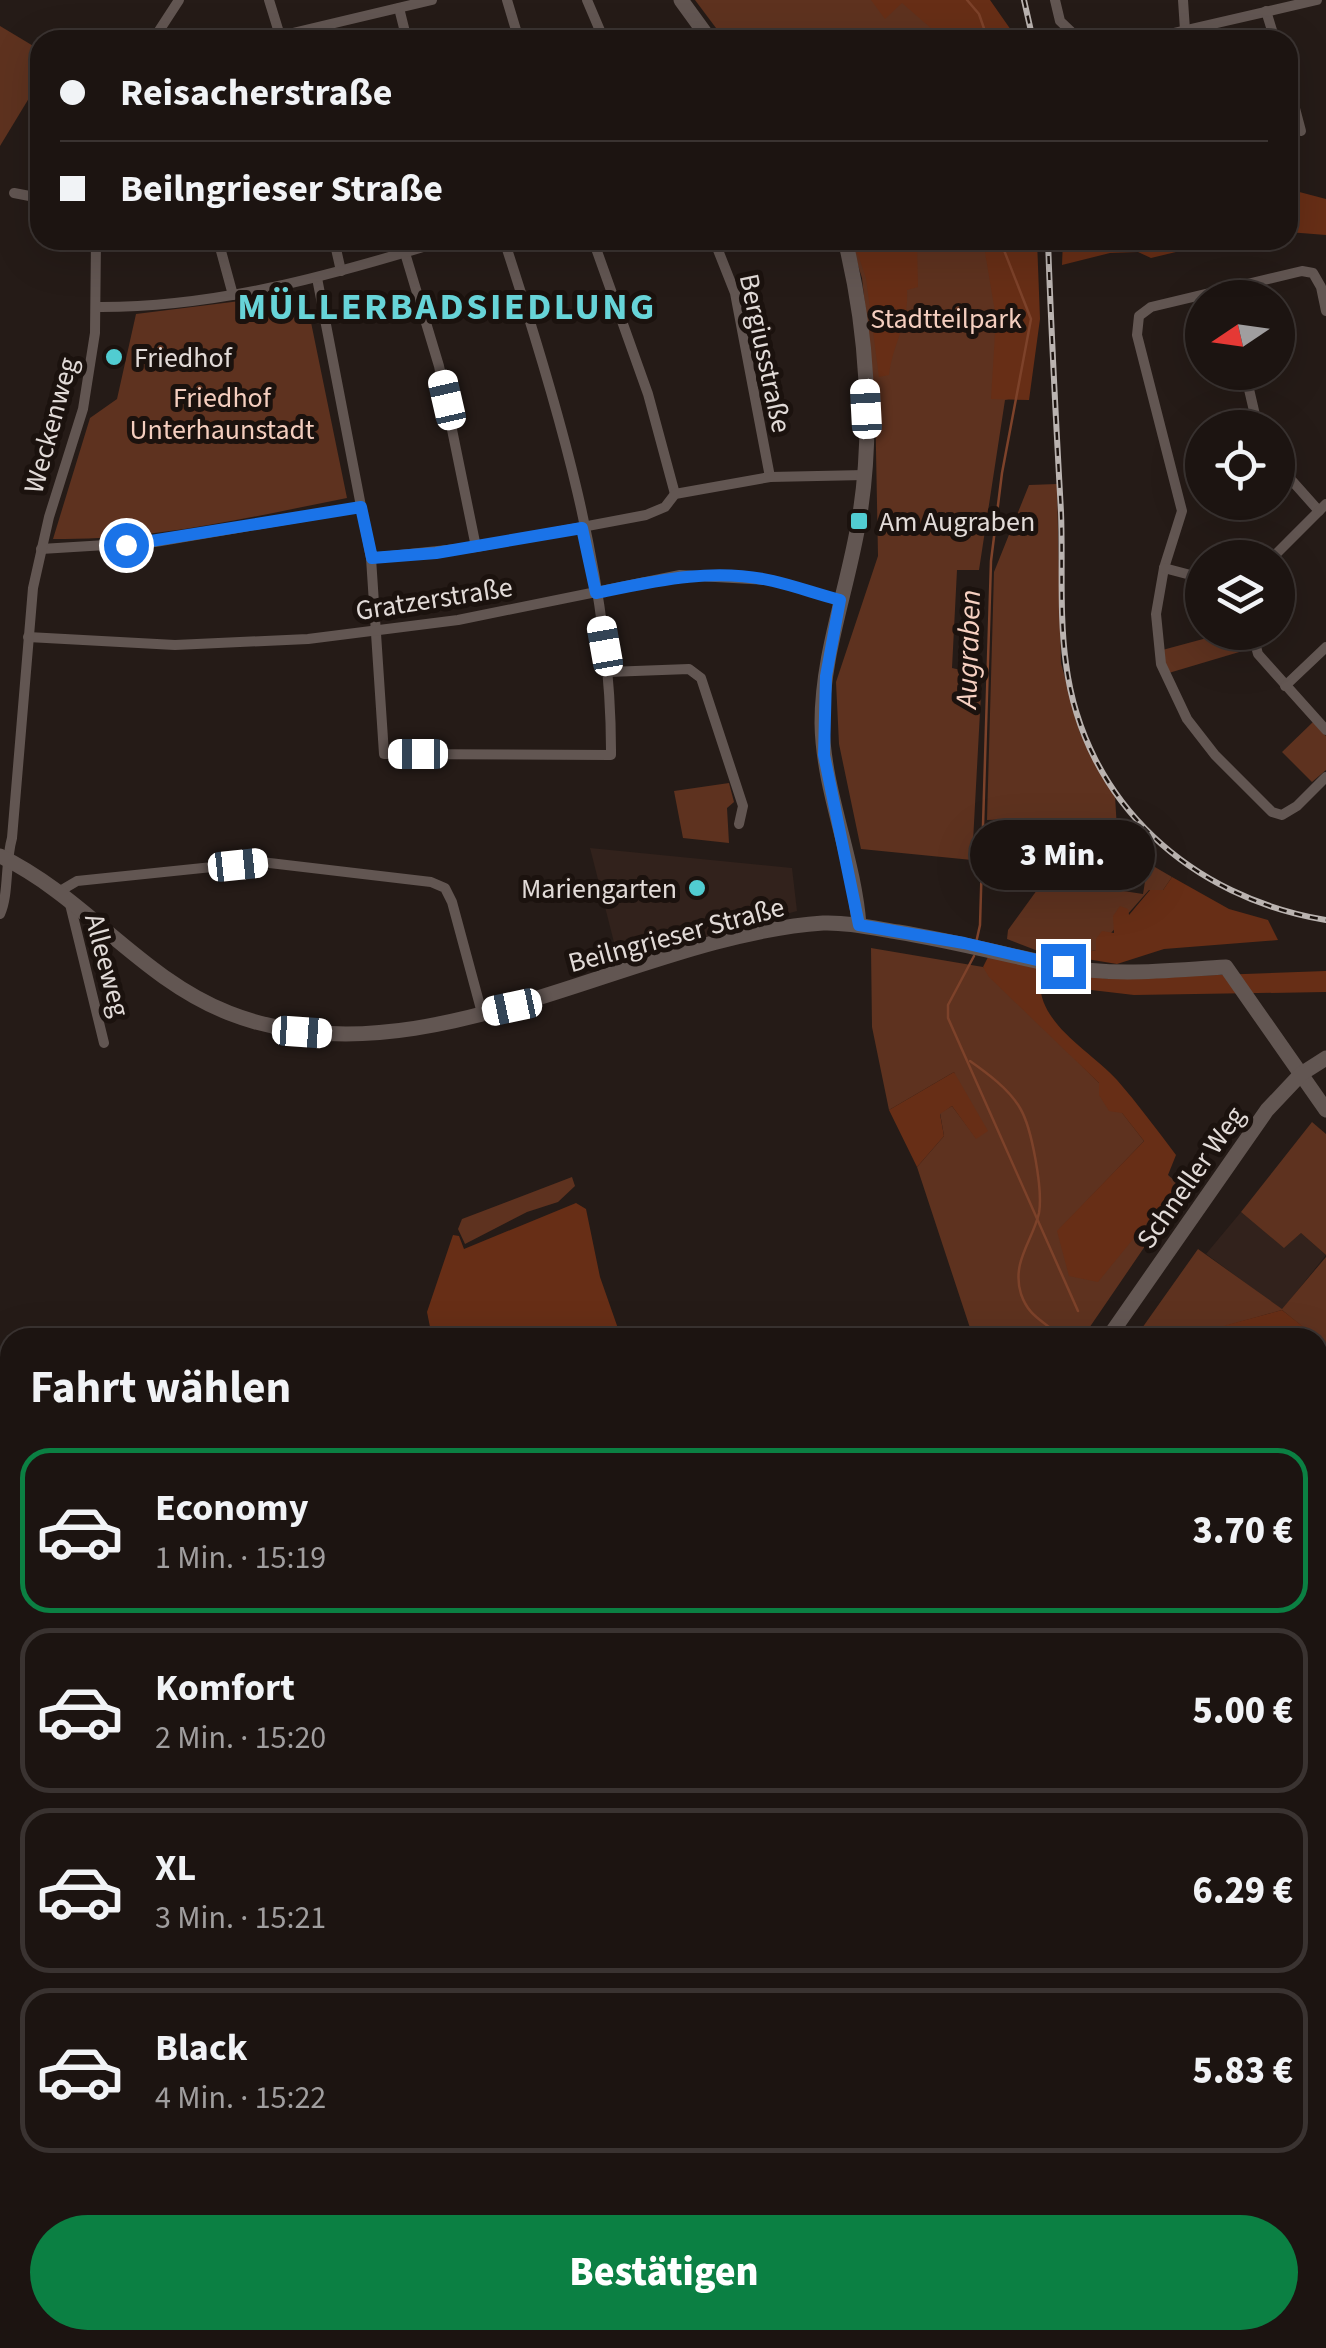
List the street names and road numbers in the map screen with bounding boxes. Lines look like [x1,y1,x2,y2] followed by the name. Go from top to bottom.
[729,270,801,436] street label: Bergiusstraße
[14,353,88,498] street label: Weckenweg
[353,567,516,631] street label: Gratzerstraße
[564,887,789,983] street label: Beilngrieser Straße
[74,909,140,1021] street label: Alleeweg
[1127,1098,1255,1257] street label: Schneller Weg

